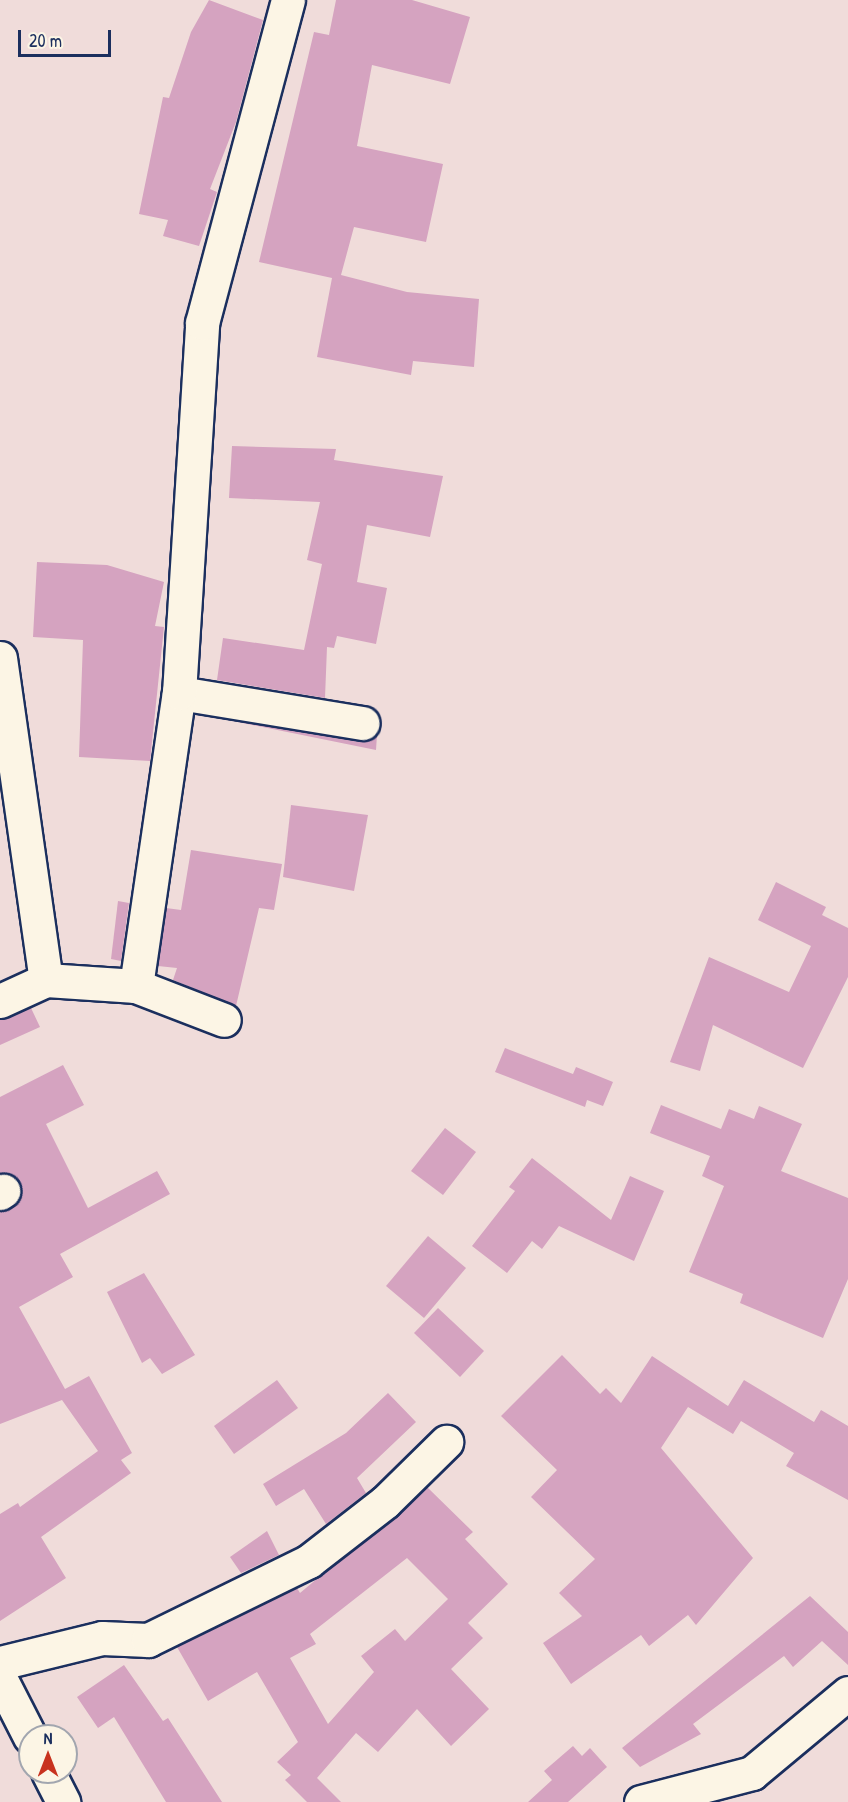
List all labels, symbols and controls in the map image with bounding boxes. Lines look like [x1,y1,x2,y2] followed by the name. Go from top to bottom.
[21,18,114,56] scale bar
[29,28,62,53] text: 20 m
[18,1724,78,1784] north arrow
[44,1727,52,1749] text: N

